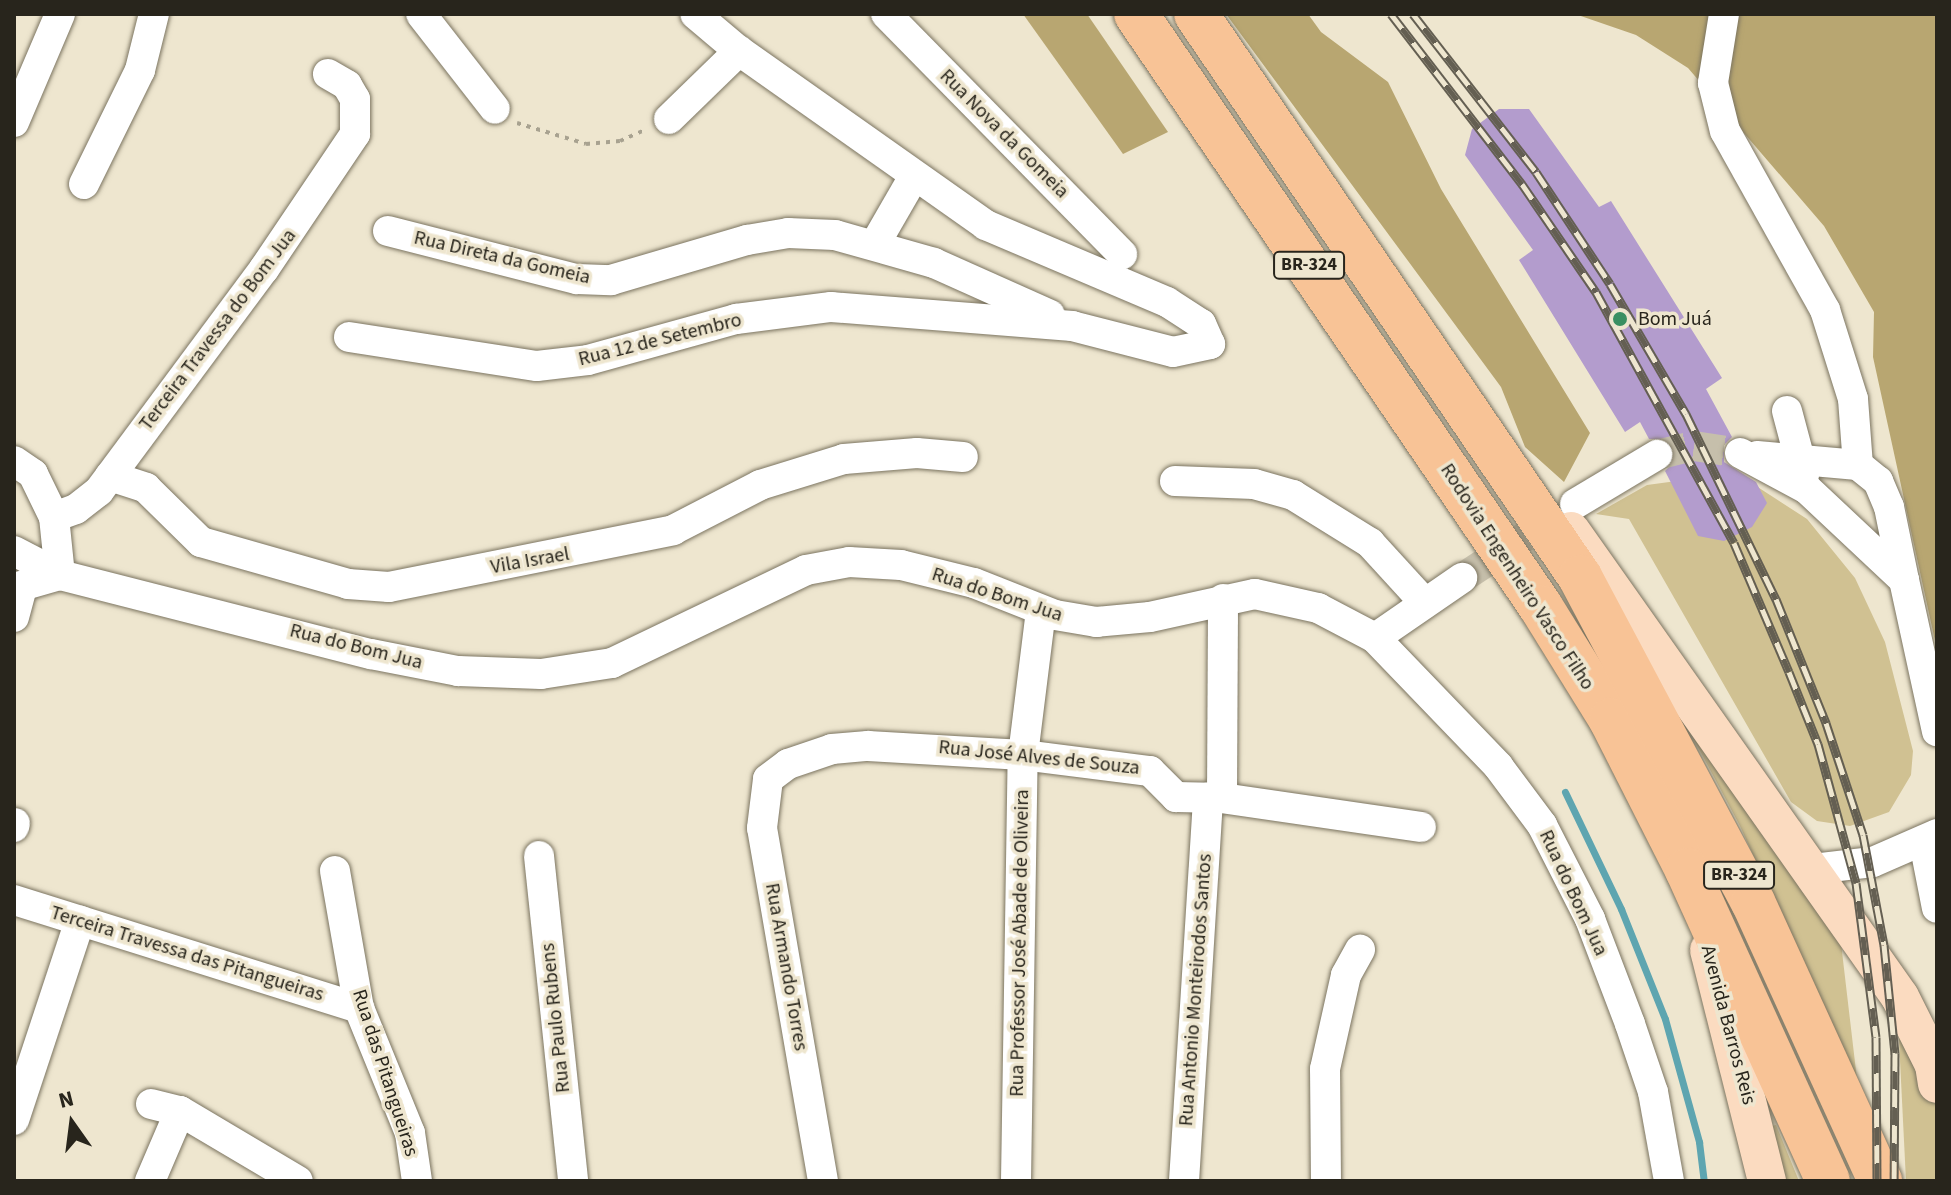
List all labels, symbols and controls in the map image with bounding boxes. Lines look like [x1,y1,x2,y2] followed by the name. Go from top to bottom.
[934,64,1074,204] street label: Rua Nova da Gomeia
[134,224,302,436] street label: Terceira Travessa do Bom Jua
[411,226,593,290] street label: Rua Direta da Gomeia
[1273,251,1345,279] road number: BR-324
[1638,307,1712,331] place label: Bom Juá
[576,308,744,372] street label: Rua 12 de Setembro
[1609,308,1631,330] marker: Bom Juá
[1435,459,1599,695] street label: Rodovia Engenheiro Vasco Filho
[489,542,571,580] street label: Vila Israel
[929,563,1065,627] street label: Rua do Bom Jua
[287,619,425,675] street label: Rua do Bom Jua
[937,736,1141,780] street label: Rua José Alves de Souza
[1005,789,1035,1097] street label: Rua Professor José Abade de Oliveira
[1533,826,1613,960] street label: Rua do Bom Jua
[1175,853,1217,1127] street label: Rua Antonio Monteirodos Santos
[1703,861,1775,889] road number: BR-324
[759,881,813,1053] street label: Rua Armando Torres
[48,901,326,1007] street label: Terceira Travessa das Pitangueiras
[536,942,576,1094] street label: Rua Paulo Rubens
[1695,943,1761,1107] street label: Avenida Barros Reis
[347,986,423,1160] street label: Rua das Pitangueiras
[55,1082,77,1117] text: N
[32,1083,112,1163] north arrow

